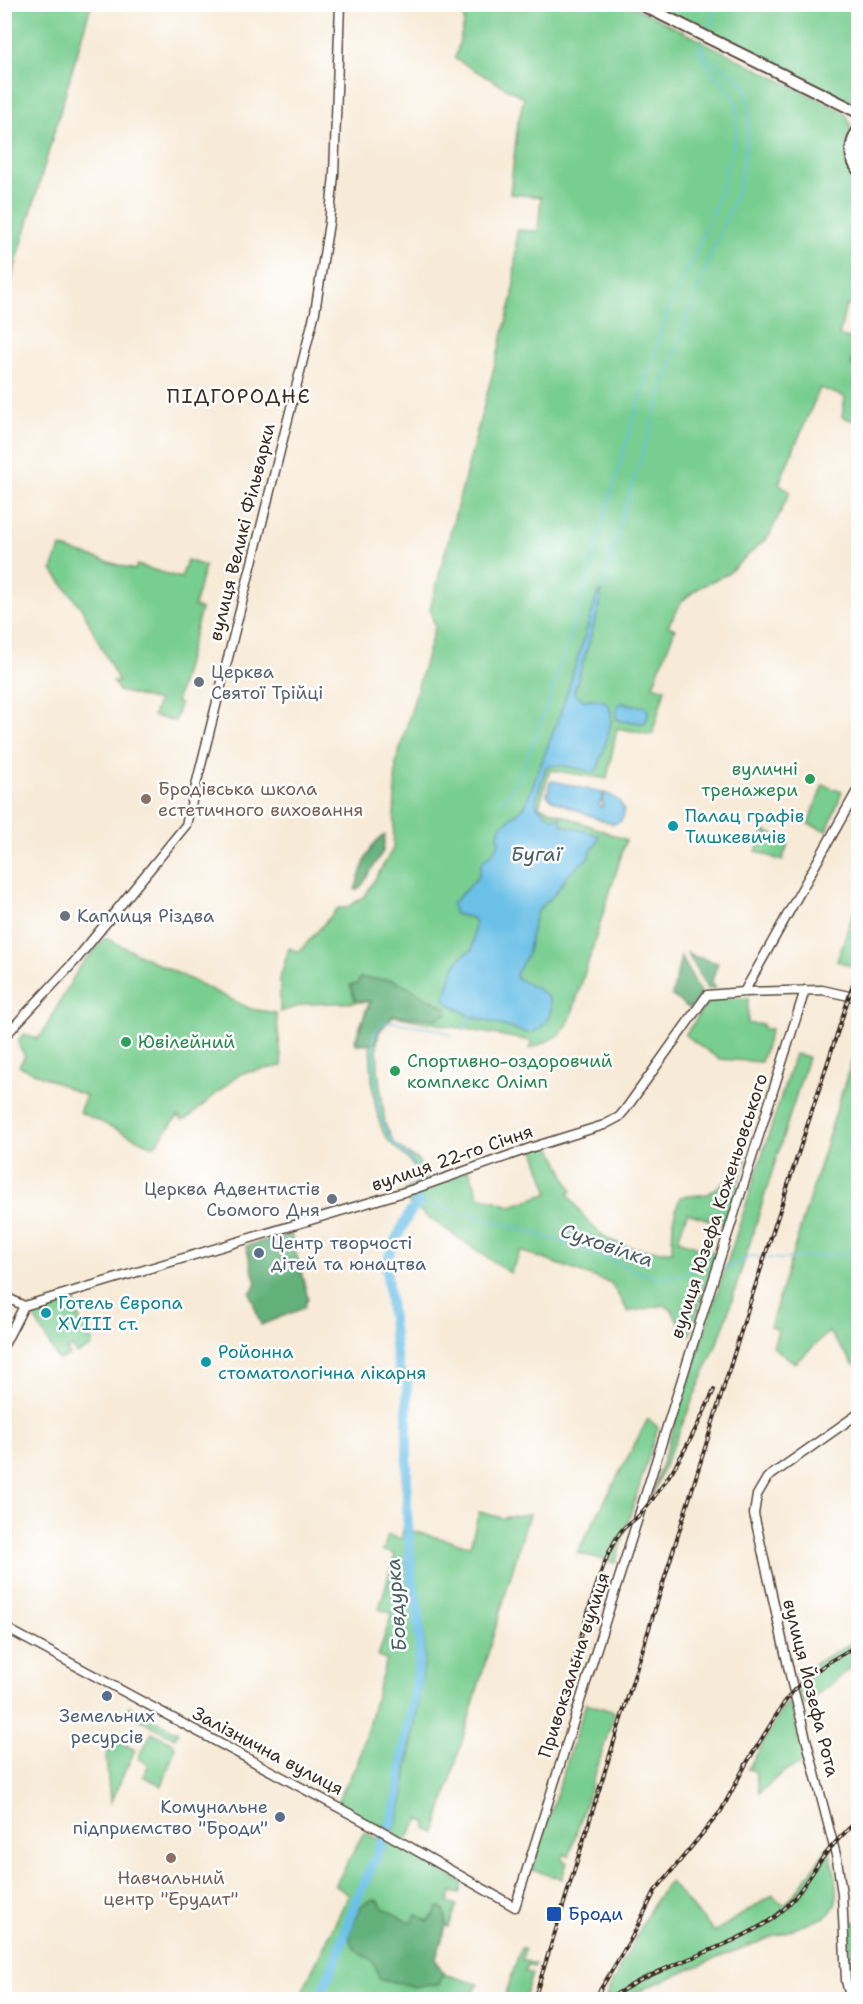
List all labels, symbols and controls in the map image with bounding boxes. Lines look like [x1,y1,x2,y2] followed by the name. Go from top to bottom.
[167,383,311,409] district label: ПІДГОРОДНЄ
[203,420,281,643] street label: вулиця Великі Фільварки
[211,660,323,705] place label: Церква Святої Трійці
[192,675,206,689] marker: Церква Святої Трійці
[701,757,798,802] place label: вуличні тренажери
[803,772,817,786] marker: вуличні тренажери
[158,777,363,822] place label: Бродівська школа естетичного виховання
[139,792,153,806] marker: Бродівська школа естетичного виховання
[685,804,804,849] place label: Палац графів Тишкевичів
[666,819,680,833] marker: Палац графів Тишкевичів
[511,841,564,867] water label: Бугаї
[77,904,214,928] place label: Каплиця Різдва
[58,909,72,923] marker: Каплиця Різдва
[138,1030,235,1054] place label: Ювілейний
[119,1035,133,1049] marker: Ювілейний
[407,1049,613,1094] place label: Спортивно-оздоровчий комплекс Олімп
[388,1064,402,1078] marker: Спортивно-оздоровчий комплекс Олімп
[665,1070,773,1342] street label: вулиця Юзефа Коженьовського
[368,1119,536,1197] street label: вулиця 22-го Січня
[144,1177,320,1222] place label: Церква Адвентистів Сьомого Дня
[325,1192,339,1206] marker: Церква Адвентистів Сьомого Дня
[557,1217,657,1273] water label: Суховілка
[271,1231,426,1276] place label: Центр творчості дітей та юнацтва
[252,1246,266,1260] marker: Центр творчості дітей та юнацтва
[58,1291,183,1336] place label: Готель Європа XVIII ст.
[39,1306,53,1320] marker: Готель Європа XVIII ст.
[218,1340,426,1385] place label: Ройонна стоматологічна лікарня
[199,1355,213,1369] marker: Ройонна стоматологічна лікарня
[380,1557,412,1653] water label: Бовдурка
[533,1569,615,1761] street label: Привокзальна вулиця
[777,1597,845,1779] street label: вулиця Йозефа Рота
[100,1689,114,1703] marker: Земельних ресурсів
[188,1701,348,1801] street label: Залізнична вулиця
[59,1704,155,1749] place label: Земельних ресурсів
[73,1795,268,1840] place label: Комунальне підприємство "Броди"
[273,1810,287,1824] marker: Комунальне підприємство "Броди"
[164,1851,178,1865] marker: Навчальний центр "Ерудит"
[103,1866,239,1911] place label: Навчальний центр "Ерудит"
[568,1902,623,1926] place label: Броди
[545,1905,563,1923] marker: Броди

